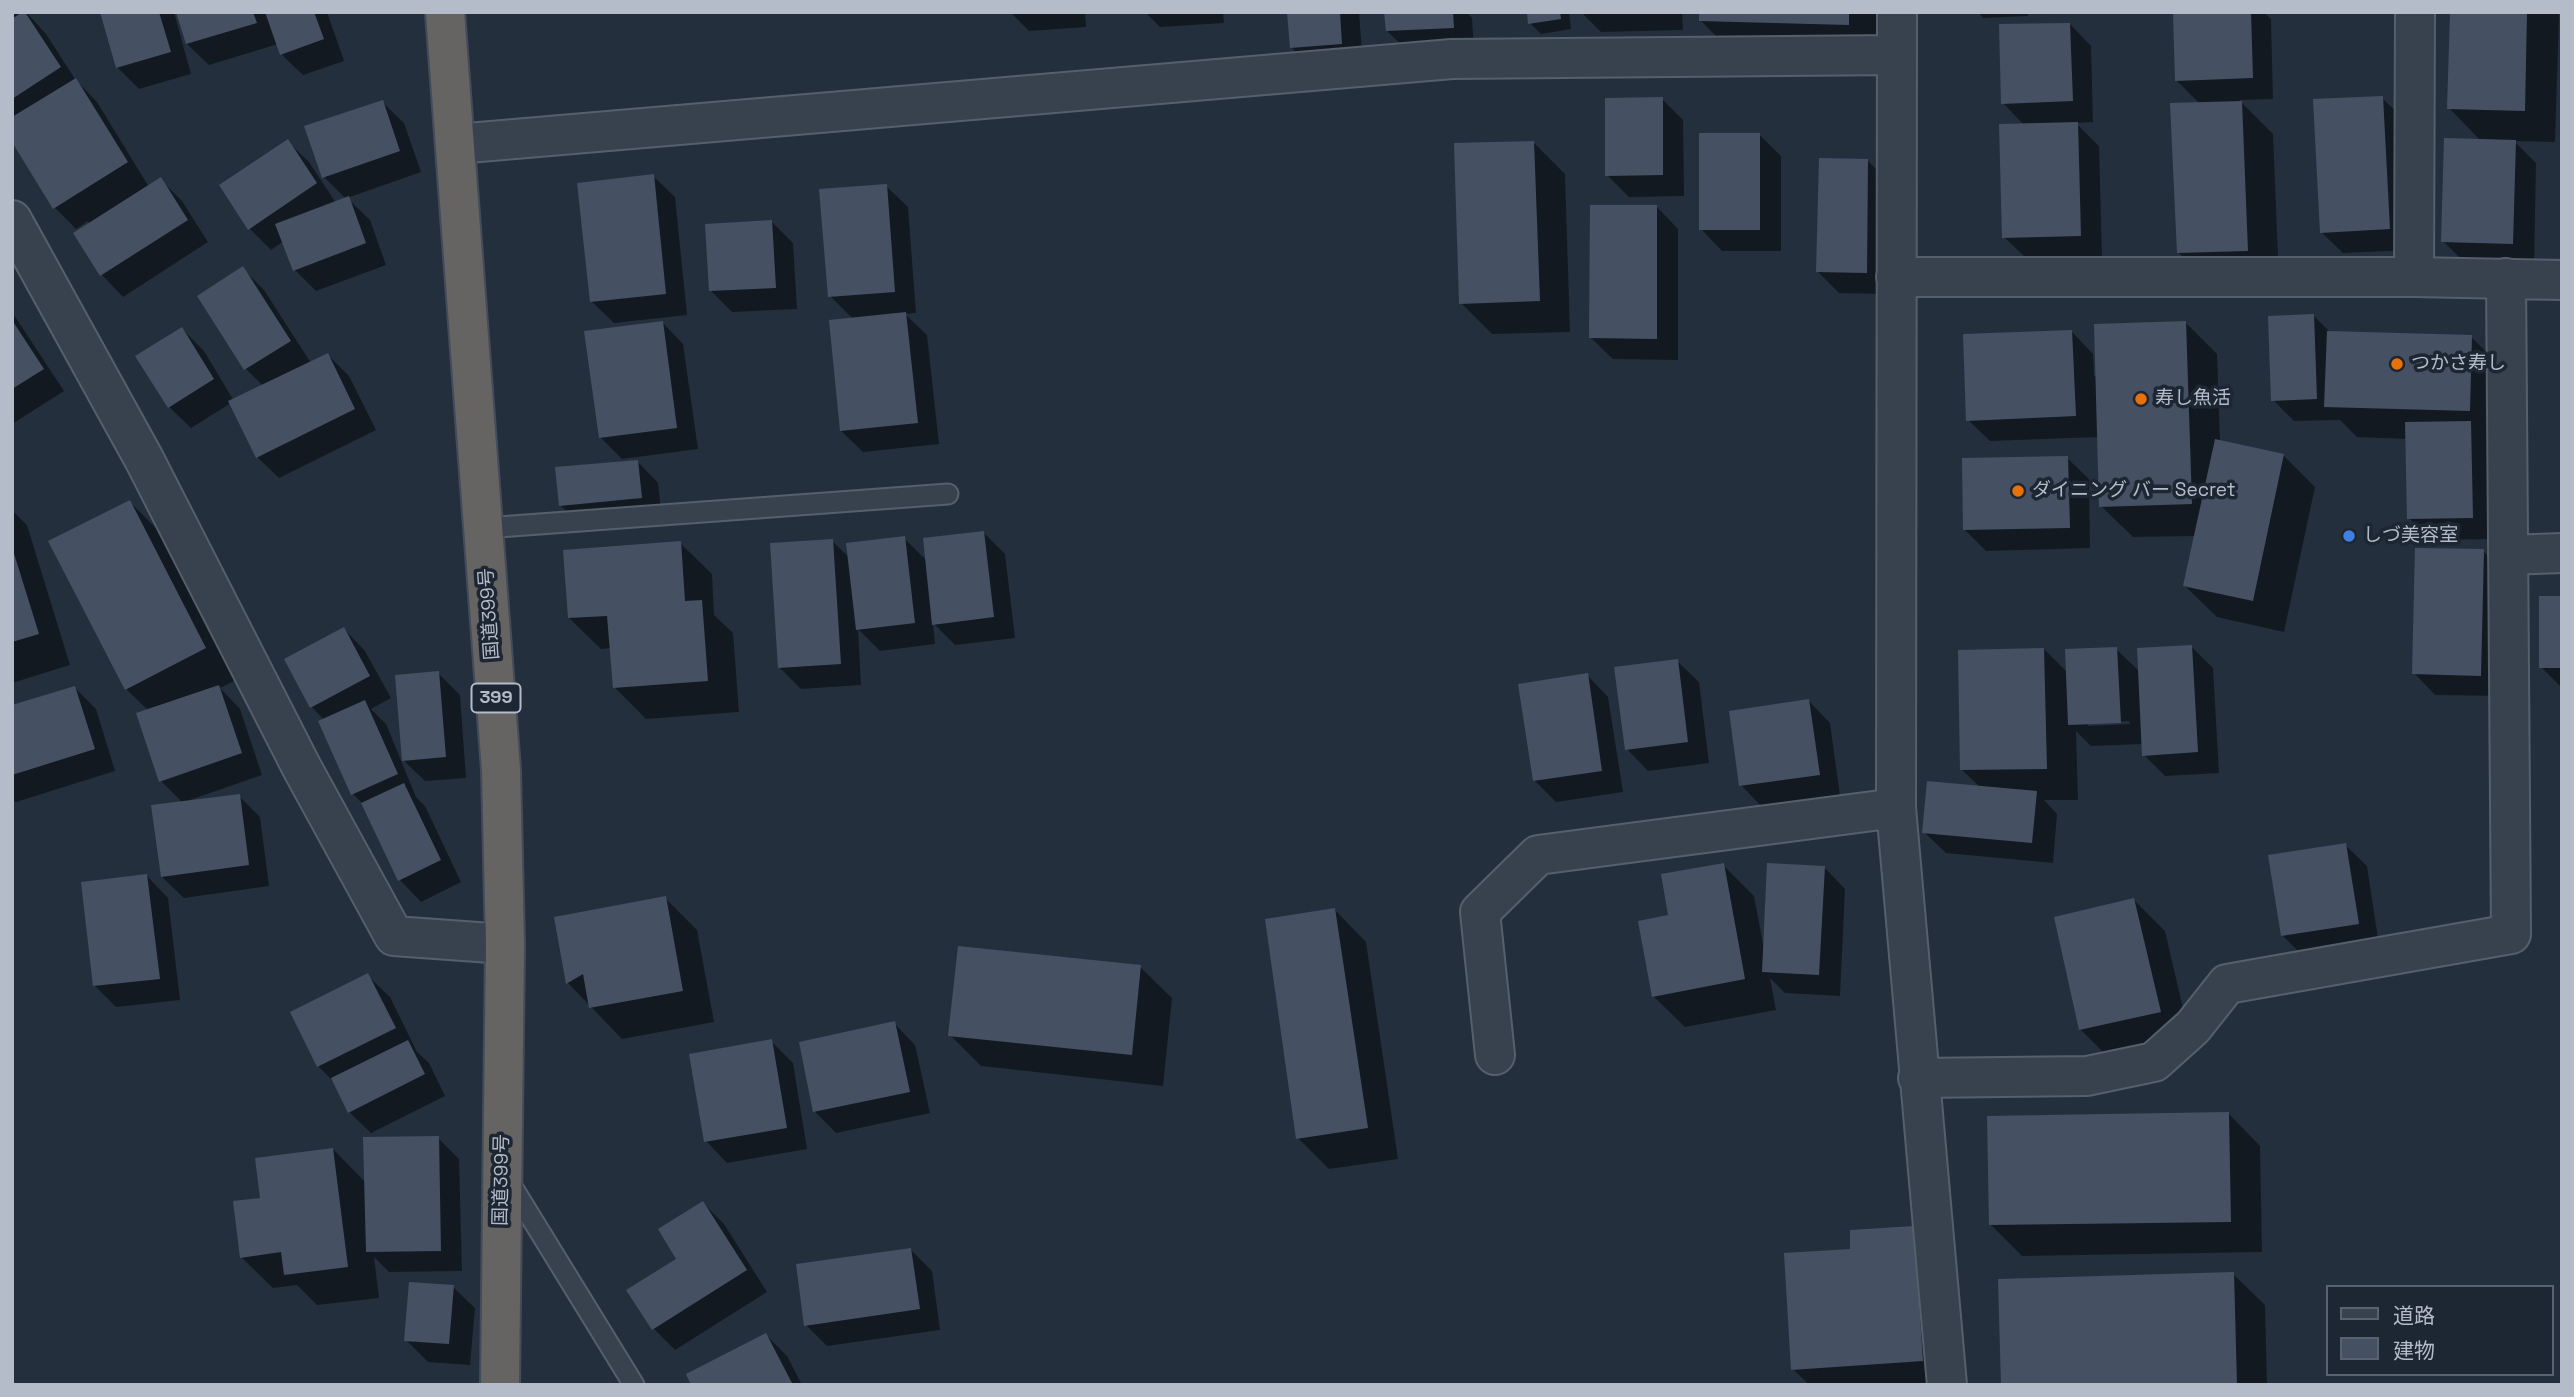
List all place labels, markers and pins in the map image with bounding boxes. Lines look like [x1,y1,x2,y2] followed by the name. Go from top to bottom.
[2411,353,2506,375] place label: つかさ寿し
[2389,356,2405,372] marker: つかさ寿し
[2155,388,2231,410] place label: 寿し魚活
[2133,391,2149,407] marker: 寿し魚活
[2032,480,2235,502] place label: ダイニング バー Secret
[2010,483,2026,499] marker: ダイニング バー Secret
[2363,525,2458,547] place label: しづ美容室
[2341,528,2357,544] marker: しづ美容室

